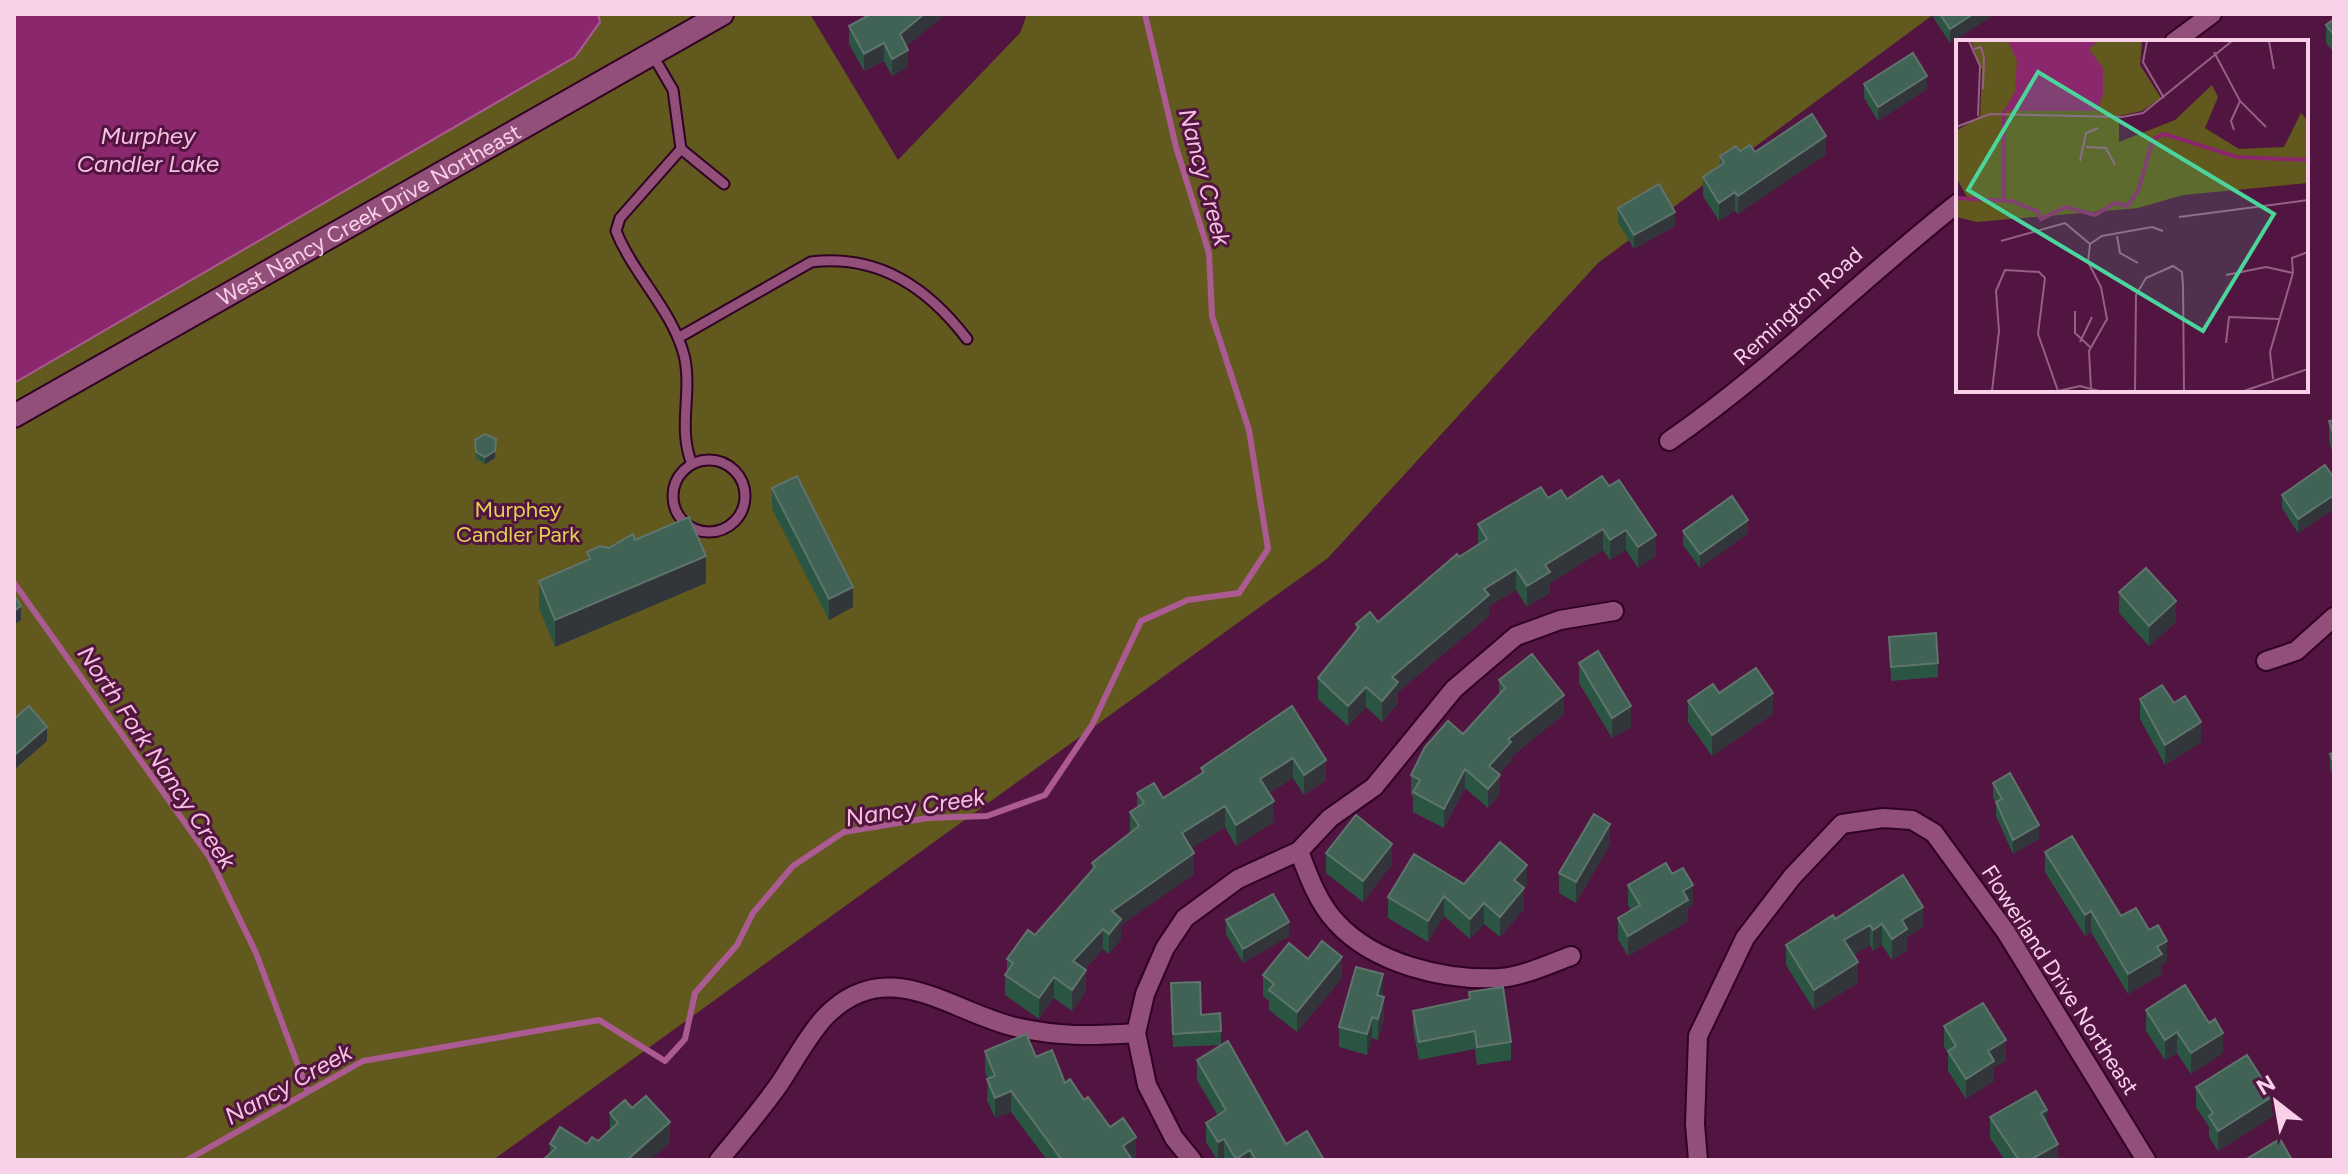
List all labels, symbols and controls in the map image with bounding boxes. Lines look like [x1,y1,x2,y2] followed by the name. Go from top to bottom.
[1956,40,2308,392] inset map
[1173,105,1238,250] water label: Nancy Creek
[212,118,525,311] street label: West Nancy Creek Drive Northeast
[77,121,219,178] water label: Murphey Candler Lake
[1728,241,1868,371] street label: Remington Road
[456,496,580,548] park label: Murphey Candler Park
[72,640,243,875] water label: North Fork Nancy Creek
[843,781,988,832] water label: Nancy Creek
[1976,860,2144,1100] street label: Flowerland Drive Northeast
[219,1037,358,1131] water label: Nancy Creek
[2236,1062,2316,1142] north arrow
[2252,1069,2280,1101] text: N

